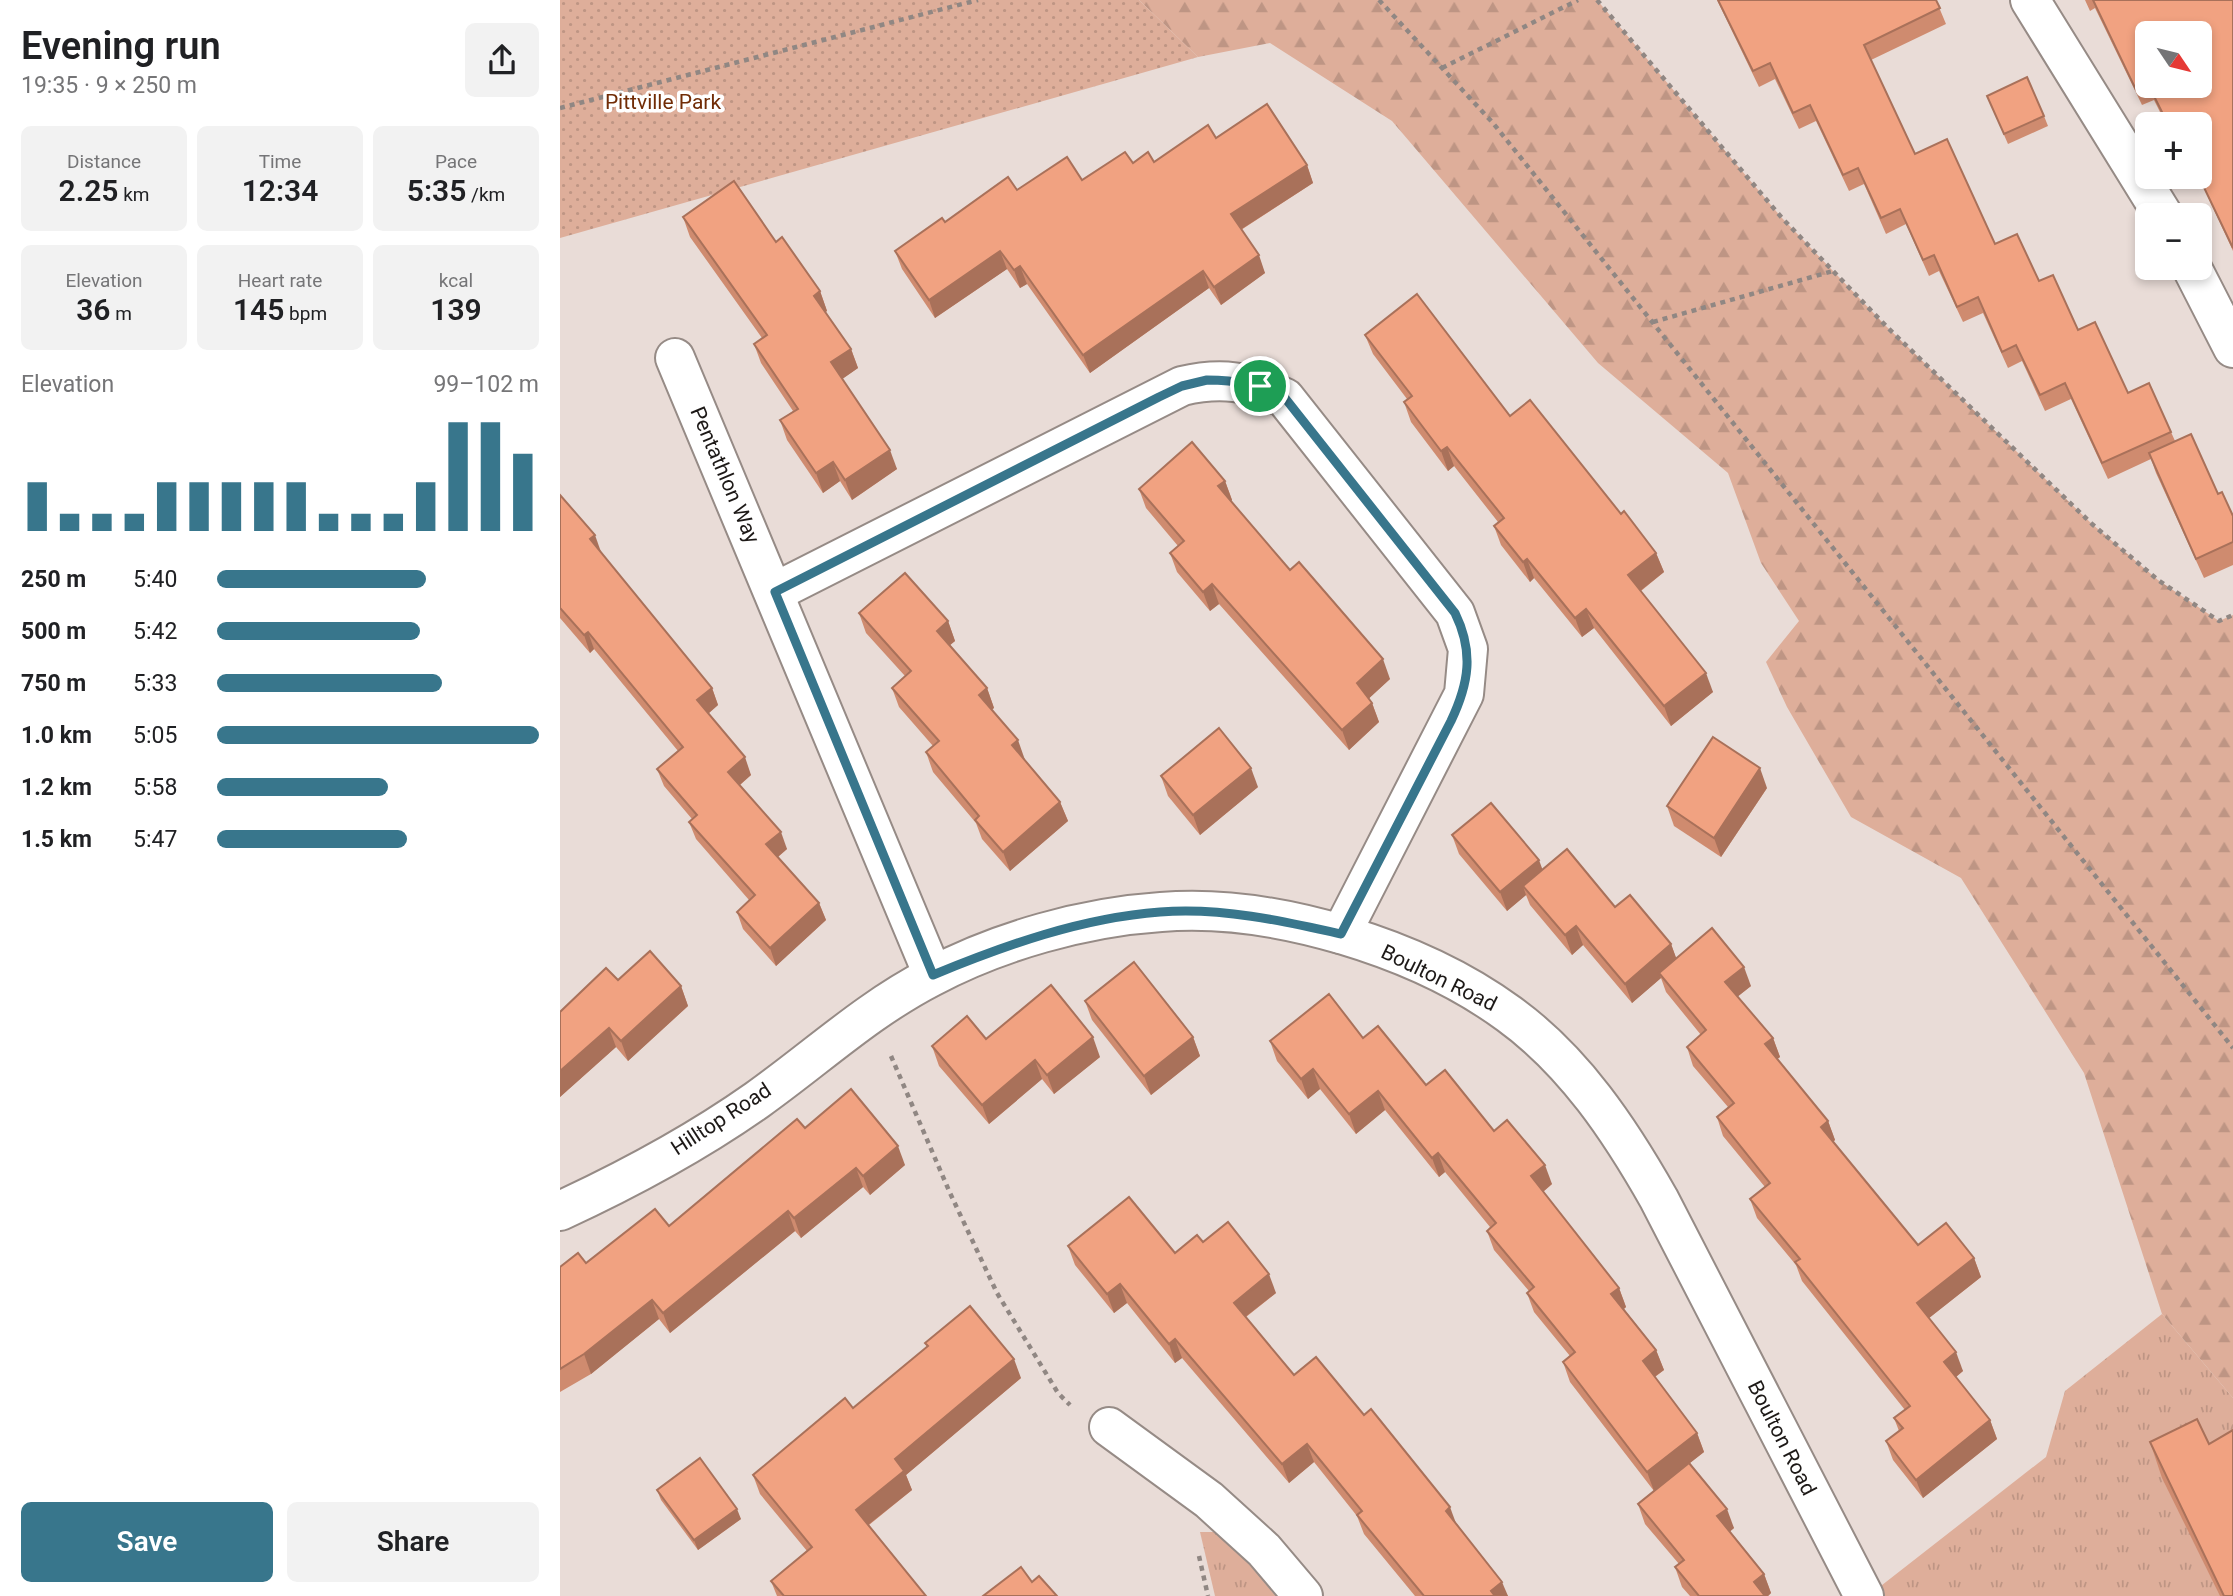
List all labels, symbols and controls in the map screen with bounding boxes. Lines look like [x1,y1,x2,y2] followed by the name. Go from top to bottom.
[2135,21,2212,98] north arrow
[2135,21,2212,280] map controls
[465,23,539,97] button: share
[21,24,221,68] text: Evening run
[21,72,197,99] text: 19:35 · 9 × 250 m
[605,90,721,114] park label: Pittville Park
[2135,112,2212,189] button: +
[67,150,141,173] text: Distance
[259,150,301,173] text: Time
[435,150,477,173] text: Pace
[59,173,118,208] text: 2.25
[242,173,318,208] text: 12:34
[407,173,466,208] text: 5:35
[118,183,149,206] text: km
[466,183,505,206] text: /km
[2135,203,2212,280] button: −
[66,269,142,292] text: Elevation
[238,269,322,292] text: Heart rate
[439,269,473,292] text: kcal
[76,292,110,327] text: 36
[233,292,284,327] text: 145
[430,292,482,327] text: 139
[110,302,132,325] text: m
[284,302,327,325] text: bpm
[1230,356,1290,416] pin
[1241,367,1279,405] icon: arrive
[21,371,114,398] text: Elevation
[433,371,539,398] text: 99–102 m
[685,403,765,547] street label: Pentathlon Way
[21,566,86,593] text: 250 m
[133,566,177,593] text: 5:40
[21,618,86,645] text: 500 m
[133,618,177,645] text: 5:42
[21,670,86,697] text: 750 m
[133,670,177,697] text: 5:33
[21,722,92,749] text: 1.0 km
[133,722,177,749] text: 5:05
[21,774,92,801] text: 1.2 km
[133,774,177,801] text: 5:58
[21,826,92,853] text: 1.5 km
[133,826,177,853] text: 5:47
[1377,940,1501,1016] street label: Boulton Road
[667,1078,775,1160] street label: Hilltop Road
[1743,1377,1821,1499] street label: Boulton Road
[21,1502,273,1582] button: Save
[287,1502,539,1582] button: Share

